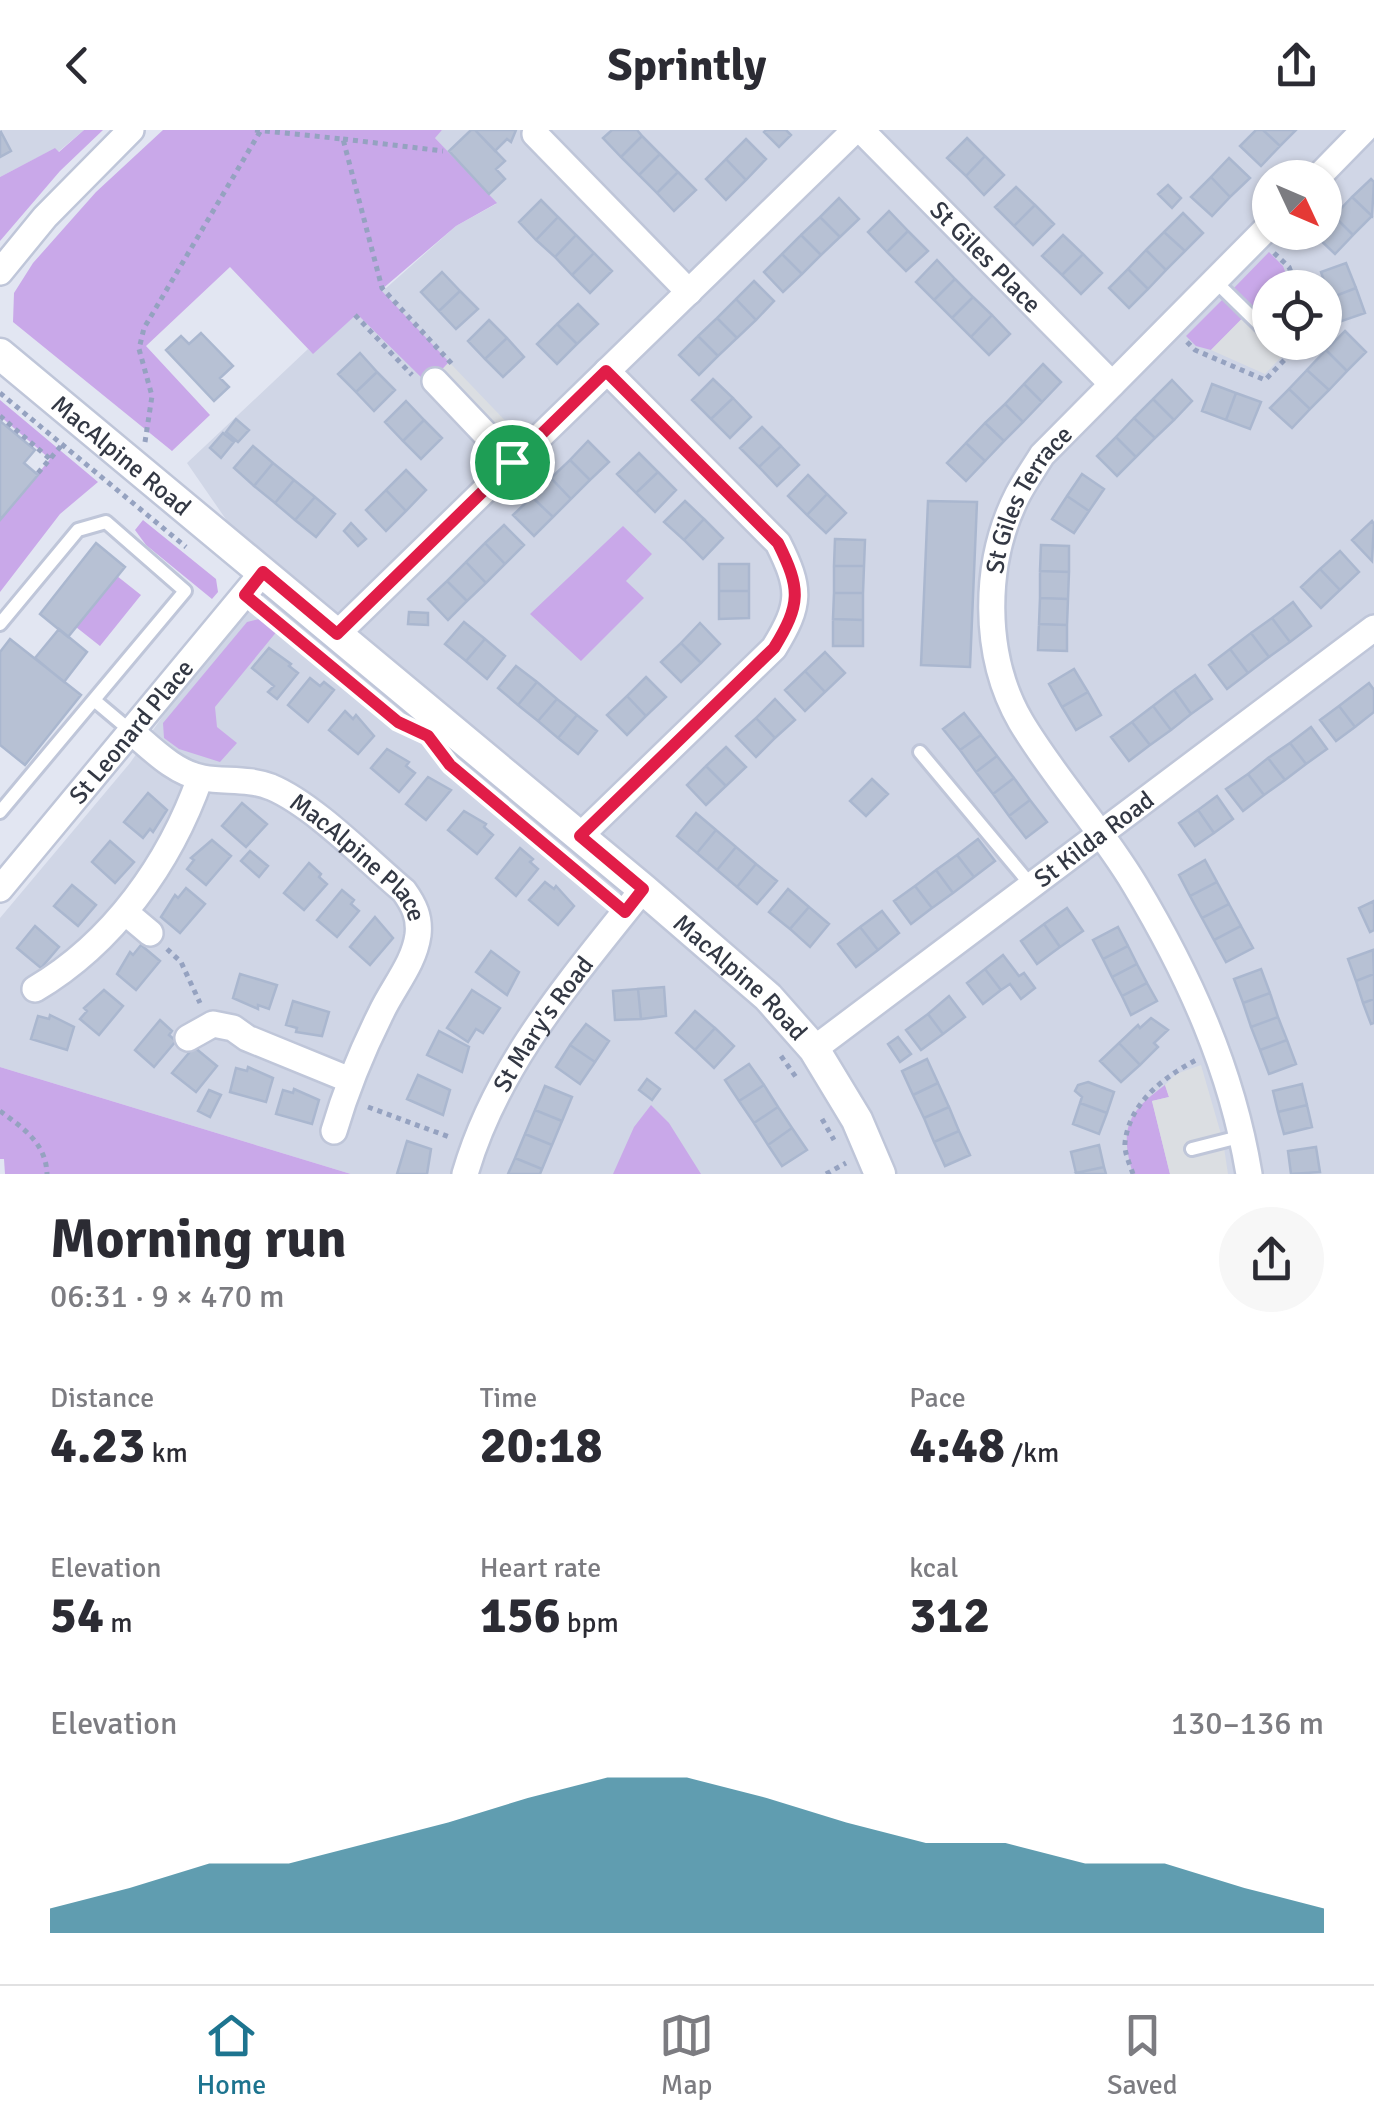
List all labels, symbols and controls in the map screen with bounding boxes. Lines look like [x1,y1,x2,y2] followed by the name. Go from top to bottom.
[50,38,105,93] icon: back
[608,38,766,93] text: Sprintly
[1269,38,1324,93] icon: share
[1252,160,1342,250] north arrow
[1252,160,1342,360] map controls
[924,194,1048,319] street label: St Giles Place
[1252,270,1342,360] button: locate
[45,388,198,522] street label: MacAlpine Road
[979,419,1078,575] street label: St Giles Terrace
[470,420,555,505] pin
[485,435,540,490] icon: arrive
[62,653,200,810] street label: St Leonard Place
[1028,784,1160,894] street label: St Kilda Road
[284,786,433,924] street label: MacAlpine Place
[667,907,814,1047] street label: MacAlpine Road
[486,950,600,1097] street label: St Mary's Road
[50,1205,347,1273] text: Morning run
[1219,1207,1324,1312] button: share
[50,1277,285,1316] text: 06:31 · 9 × 470 m
[50,1381,154,1415] text: Distance
[480,1381,537,1415] text: Time
[909,1381,966,1415] text: Pace
[50,1415,145,1477] text: 4.23
[480,1415,602,1477] text: 20:18
[909,1415,1005,1477] text: 4:48
[145,1436,188,1470] text: km
[1005,1436,1059,1470] text: /km
[50,1551,162,1585] text: Elevation
[480,1551,601,1585] text: Heart rate
[909,1551,958,1585] text: kcal
[50,1585,104,1647] text: 54
[480,1585,561,1647] text: 156
[909,1585,990,1647] text: 312
[104,1606,133,1640] text: m
[561,1606,619,1640] text: bpm
[50,1704,177,1743] text: Elevation
[1171,1704,1324,1743] text: 130–136 m
[196,2008,266,2102] tab: Home
[659,2008,714,2102] tab: Map
[1107,2008,1178,2102] tab: Saved

